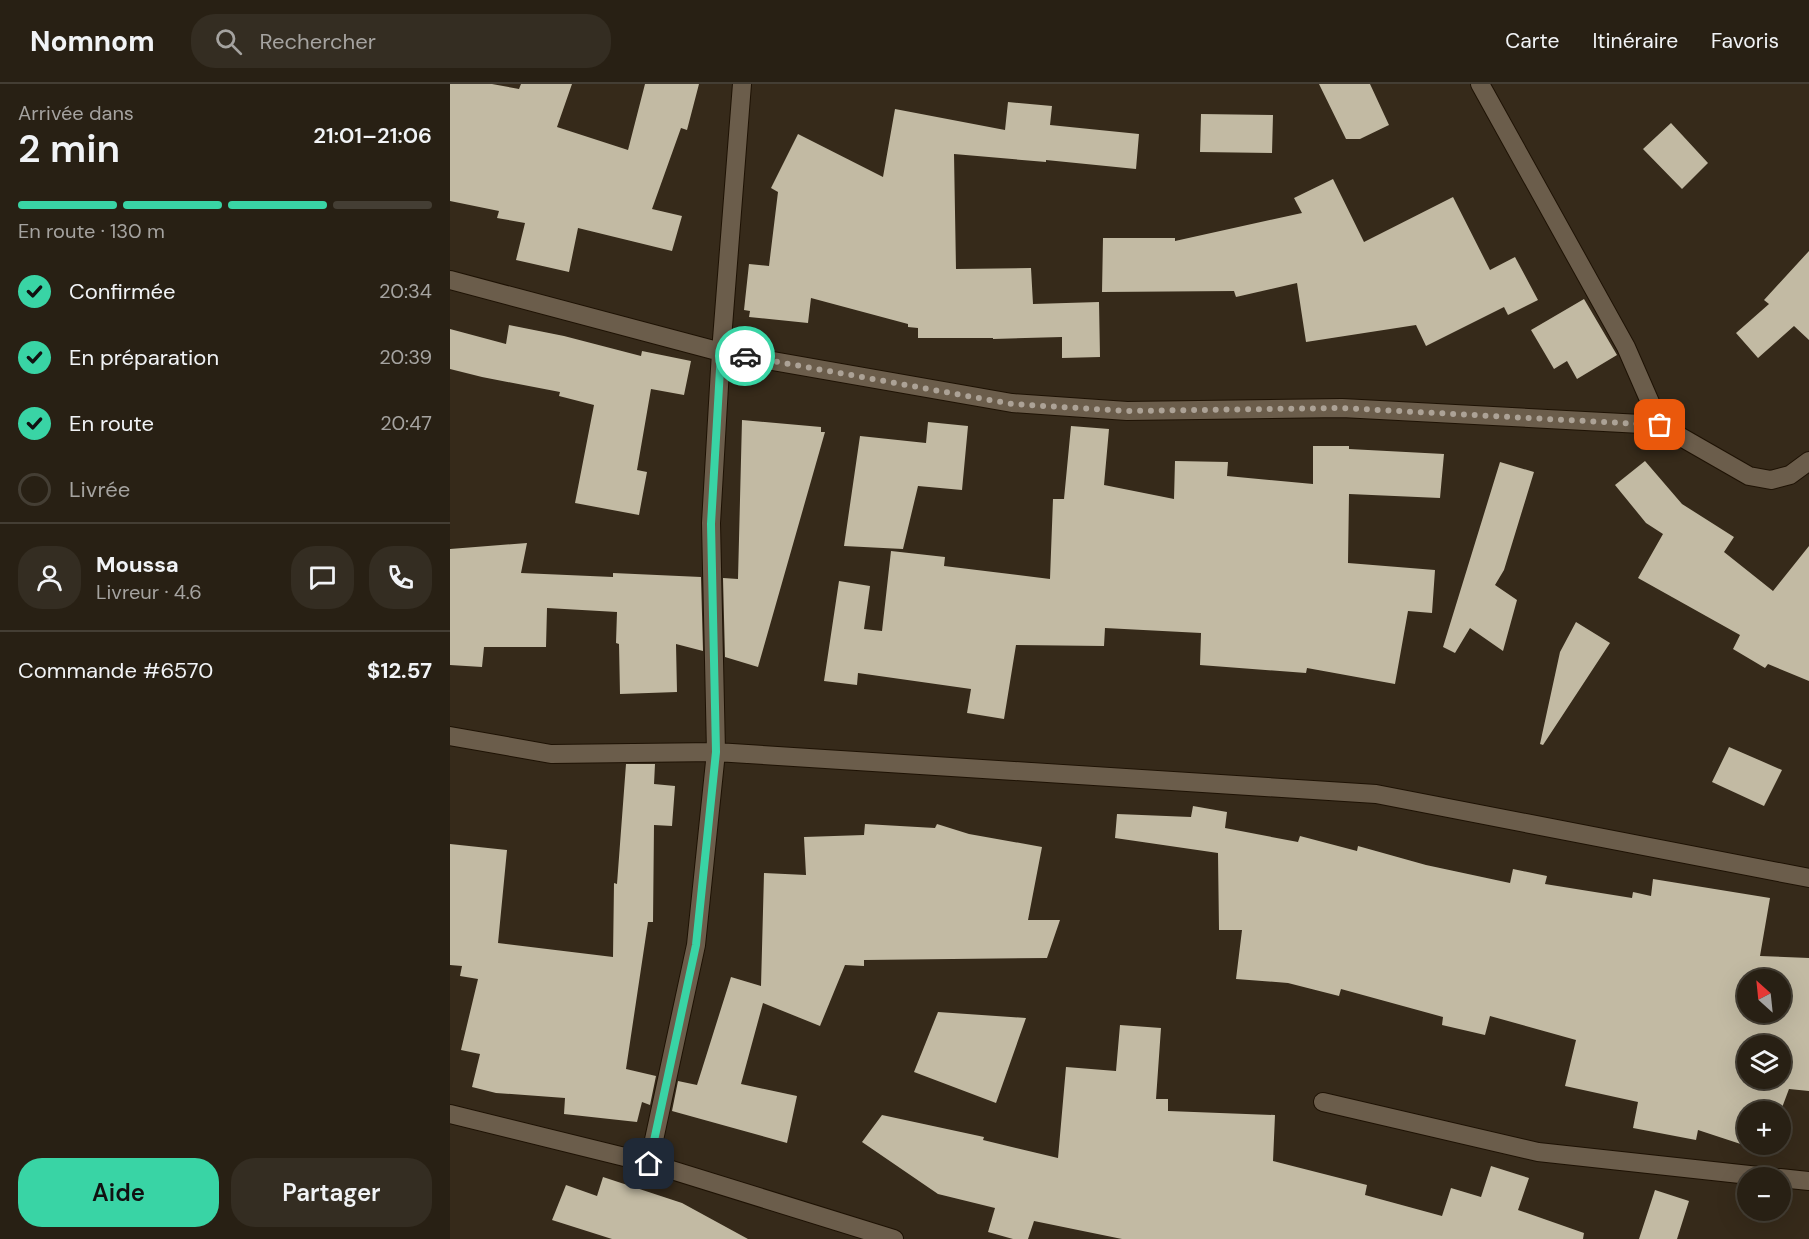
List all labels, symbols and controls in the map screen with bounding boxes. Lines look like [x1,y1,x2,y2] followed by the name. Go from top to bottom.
[191,14,611,68] search box
[30,23,155,60] text: Nomnom
[212,25,245,58] icon: search
[260,27,376,56] text: Rechercher
[1505,27,1559,55] text: Carte
[1592,27,1678,55] text: Itinéraire
[1711,27,1779,55] text: Favoris
[18,100,134,126] text: Arrivée dans
[313,121,432,150] text: 21:01–21:06
[18,123,120,174] text: 2 min
[18,218,165,244] text: En route · 130 m
[18,275,51,308] icon: check
[69,277,176,306] text: Confirmée
[379,278,432,304] text: 20:34
[715,326,775,386] courier
[729,340,762,373] icon: car
[18,341,51,374] icon: check
[69,343,219,372] text: En préparation
[379,344,432,370] text: 20:39
[1634,399,1685,450] pin
[18,407,51,440] icon: check
[1643,408,1676,441] icon: bag
[69,409,154,438] text: En route
[380,410,432,436] text: 20:47
[69,475,130,504] text: Livrée
[18,546,81,609] button: person
[291,546,354,609] button: chat
[369,546,432,609] button: phone
[96,550,179,579] text: Moussa
[96,579,202,605] text: Livreur · 4.6
[18,656,213,685] text: Commande #6570
[367,656,432,685] text: $12.57
[1737,969,1791,1023] north arrow
[1737,969,1791,1221] map controls
[1737,1035,1791,1089] button: layers
[1737,1101,1791,1155] button: +
[623,1138,674,1189] pin
[632,1147,665,1180] icon: home
[18,1158,219,1227] button: Aide
[231,1158,432,1227] button: Partager
[1737,1167,1791,1221] button: −

